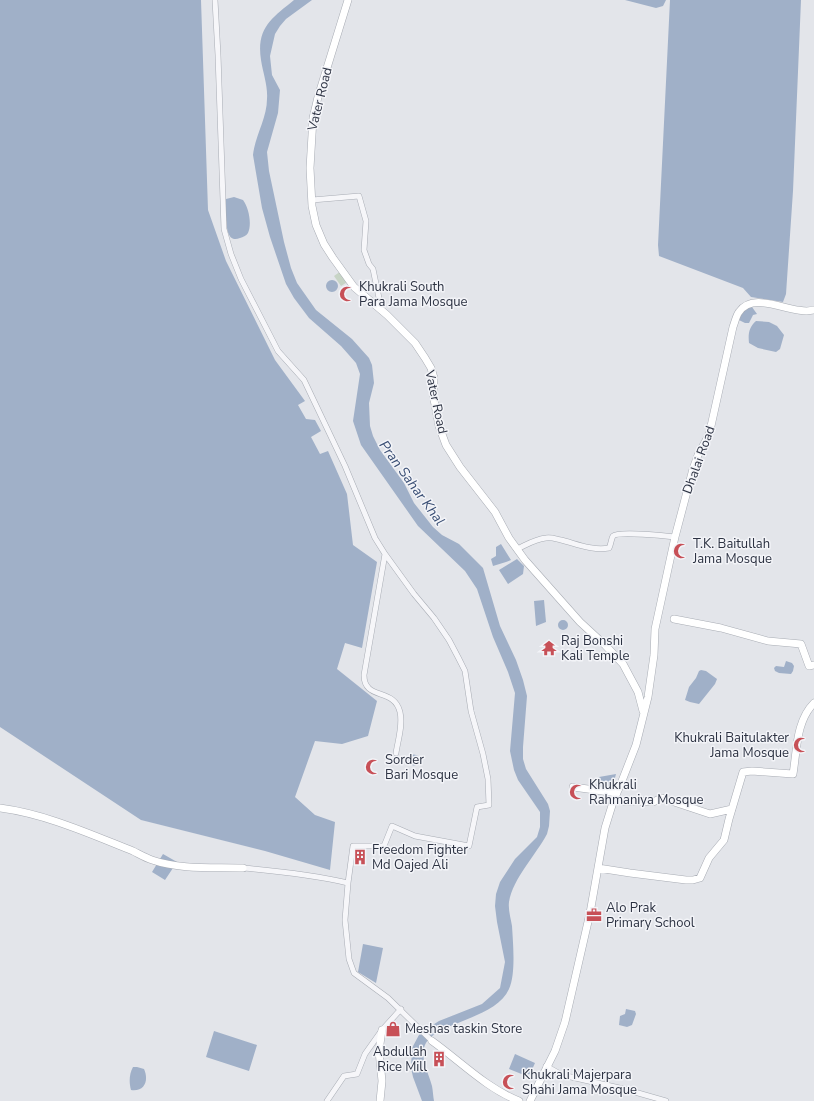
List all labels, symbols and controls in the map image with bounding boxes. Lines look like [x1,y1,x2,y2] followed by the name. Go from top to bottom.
[303,65,337,134] street label: Vater Road
[359,278,468,311] place label: Khukrali South Para Jama Mosque
[338,285,356,303] mosque icon: Khukrali South Para Jama Mosque
[420,367,452,436] street label: Vater Road
[678,423,720,497] street label: Dhalai Road
[375,437,449,529] water label: Pran Sahar Khal
[692,535,772,568] place label: T.K. Baitullah Jama Mosque
[672,542,690,560] mosque icon: T.K. Baitullah Jama Mosque
[561,632,629,665] place label: Raj Bonshi Kali Temple
[540,639,558,657] temple icon: Raj Bonshi Kali Temple
[674,729,789,762] place label: Khukrali Baitulakter Jama Mosque
[792,736,810,754] mosque icon: Khukrali Baitulakter Jama Mosque
[385,751,458,784] place label: Sorder Bari Mosque
[364,758,382,776] mosque icon: Sorder Bari Mosque
[589,776,704,809] place label: Khukrali Rahmaniya Mosque
[568,783,586,801] mosque icon: Khukrali Rahmaniya Mosque
[372,841,468,874] place label: Freedom Fighter Md Oajed Ali
[351,848,369,866] building icon: Freedom Fighter Md Oajed Ali
[606,899,695,932] place label: Alo Prak Primary School
[585,906,603,924] office icon: Alo Prak Primary School
[384,1020,402,1038] shop icon: Meshas taskin Store
[405,1020,522,1038] place label: Meshas taskin Store
[373,1043,427,1076] place label: Abdullah Rice Mill
[430,1050,448,1068] building icon: Abdullah Rice Mill
[522,1066,637,1099] place label: Khukrali Majerpara Shahi Jama Mosque
[501,1073,519,1091] mosque icon: Khukrali Majerpara Shahi Jama Mosque

